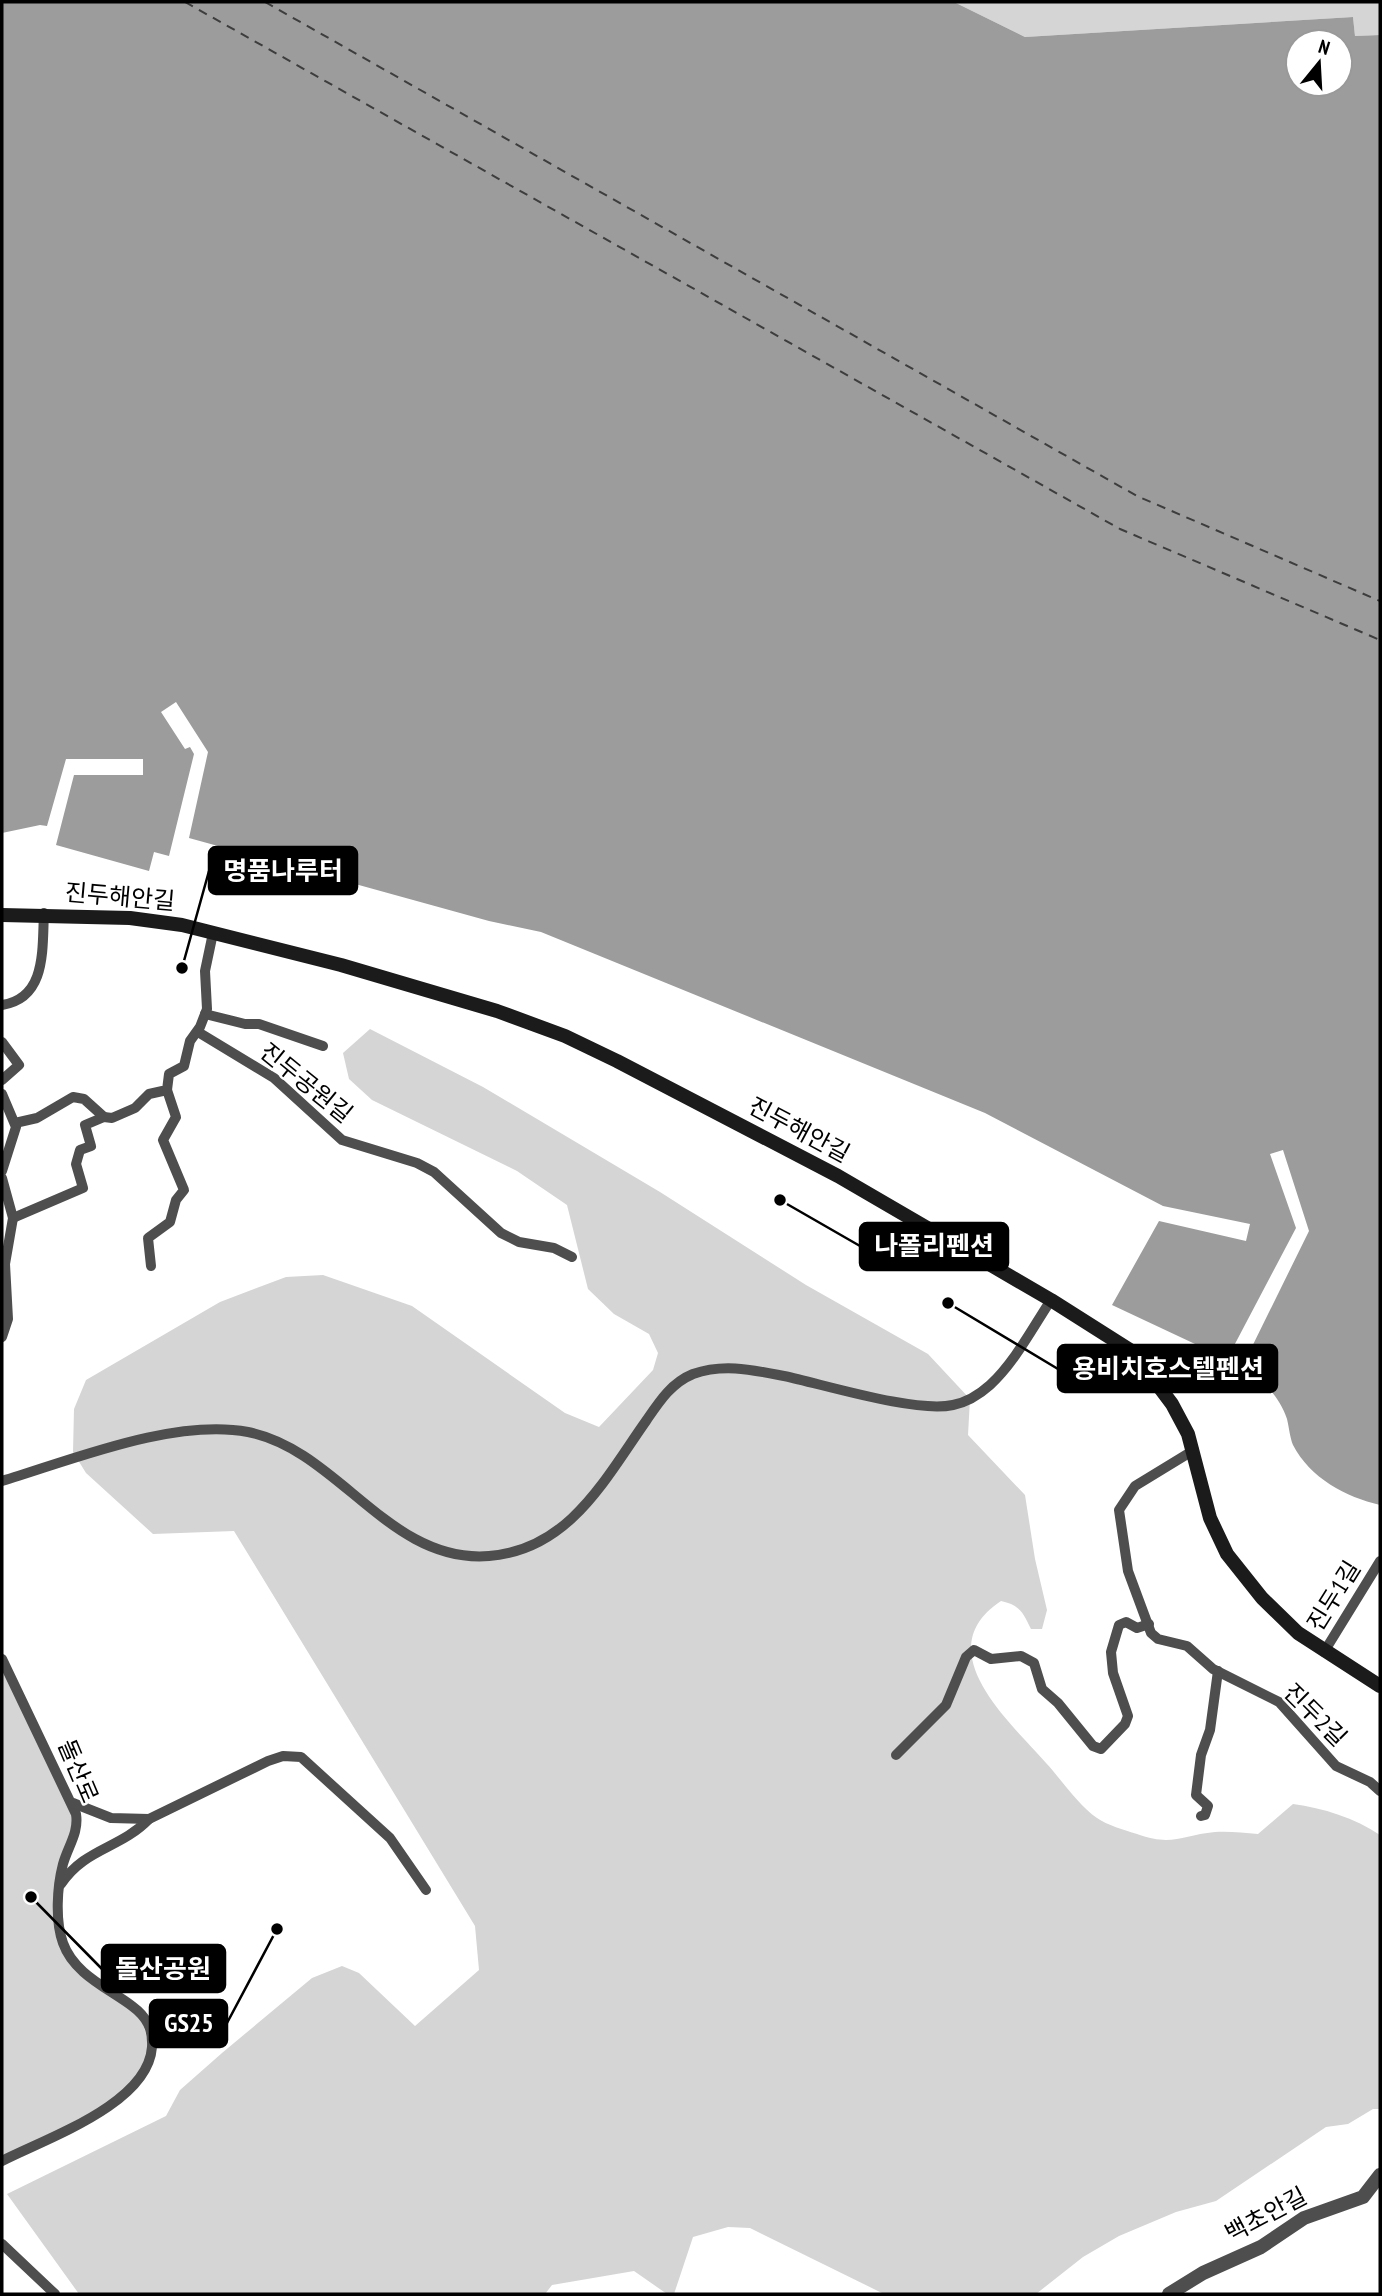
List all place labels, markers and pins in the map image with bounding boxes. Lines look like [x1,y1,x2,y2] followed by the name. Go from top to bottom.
[209,847,357,894] callout: 명품나루터
[860,1223,1008,1270] callout: 나폴리펜션
[1058,1345,1277,1392] callout: 용비치호스텔펜션
[102,1945,225,1992] callout: 돌산공원
[150,2000,227,2047] callout: GS25

